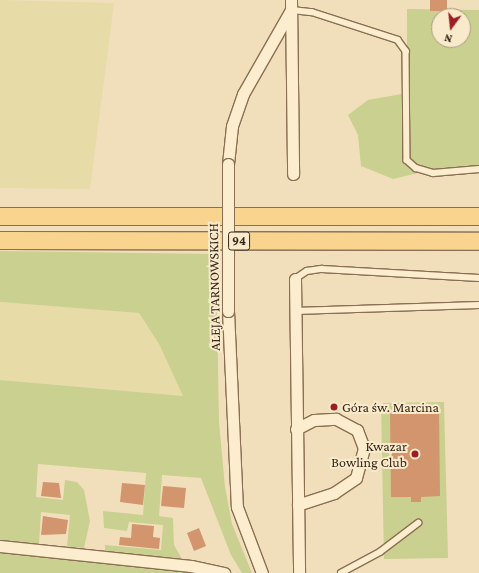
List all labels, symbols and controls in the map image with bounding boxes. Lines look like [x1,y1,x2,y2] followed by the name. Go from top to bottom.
[431,8,471,48] north arrow
[443,32,453,45] text: N
[204,223,224,351] street label: ALEJA TARNOWSKICH
[228,230,250,252] road number: 94
[342,399,439,415] place label: Góra św. Marcina
[329,402,339,412] marker: Góra św. Marcina
[331,438,407,470] place label: Kwazar Bowling Club
[410,449,420,459] marker: Kwazar Bowling Club

